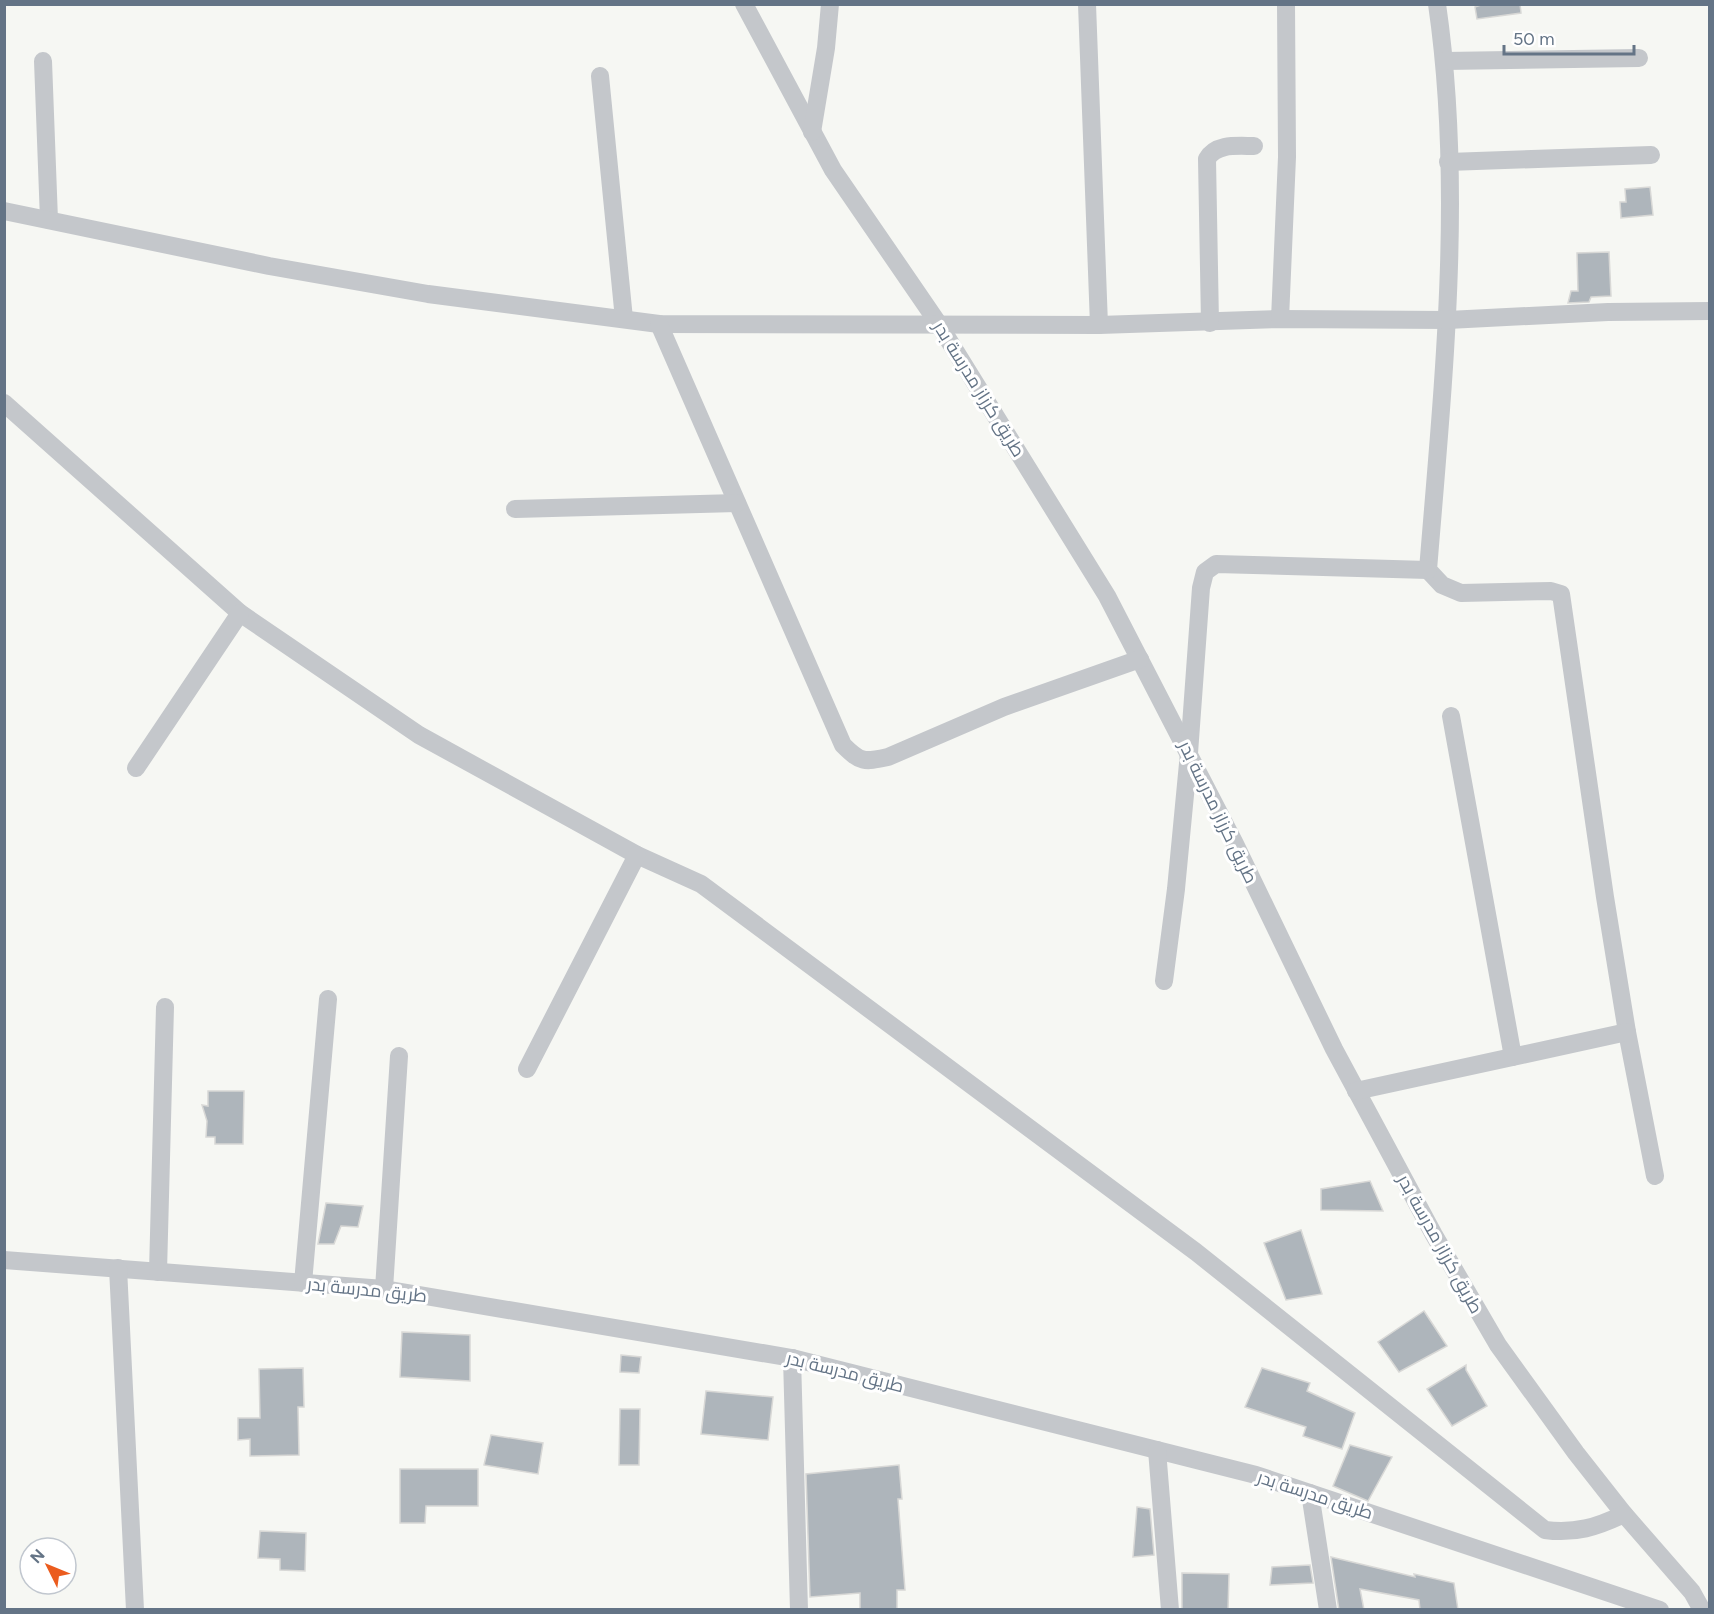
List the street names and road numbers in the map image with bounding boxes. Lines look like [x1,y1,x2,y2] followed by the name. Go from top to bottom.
[927,316,1030,461] street label: طريق كرزاز مدرسة بدر
[1173,736,1262,887] street label: طريق كرزاز مدرسة بدر
[1391,1170,1487,1318] street label: طريق كرزاز مدرسة بدر
[305,1273,428,1308] street label: طريق مدرسة بدر
[783,1347,906,1398] street label: طريق مدرسة بدر
[1253,1466,1376,1525] street label: طريق مدرسة بدر

